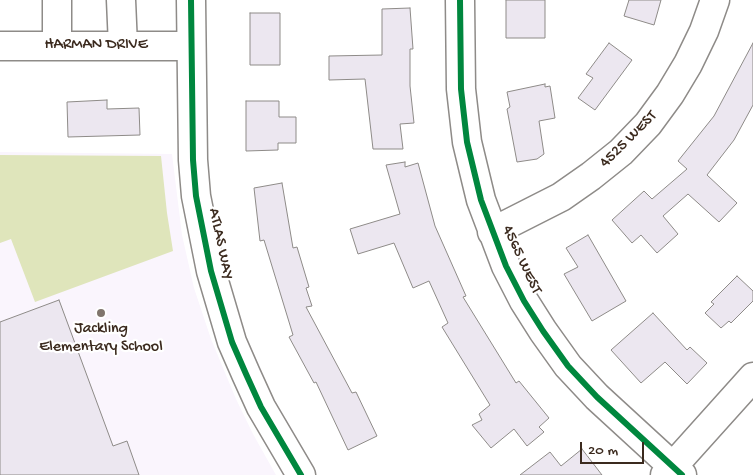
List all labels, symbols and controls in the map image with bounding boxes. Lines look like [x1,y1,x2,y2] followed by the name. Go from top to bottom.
[44,36,148,56] street label: HARMAN DRIVE
[596,107,662,173] street label: 4525 WEST
[203,207,237,281] street label: ATLAS WAY
[497,223,545,297] street label: 4565 WEST
[95,307,107,319] marker: Jackling Elementary School
[39,320,163,358] place label: Jackling Elementary School
[583,432,647,464] scale bar
[588,442,618,460] text: 20 m

